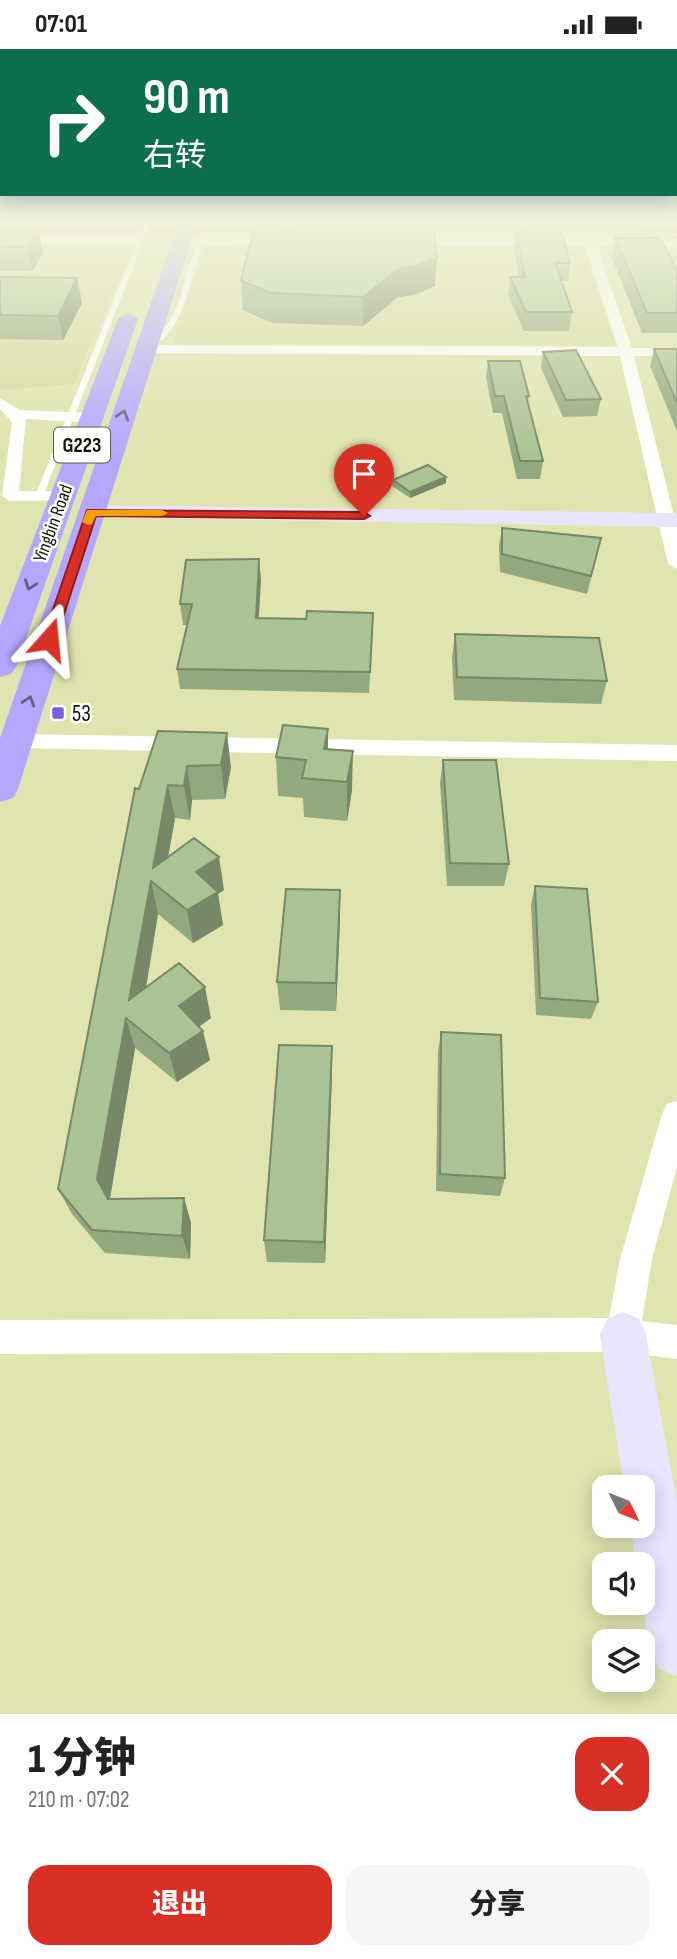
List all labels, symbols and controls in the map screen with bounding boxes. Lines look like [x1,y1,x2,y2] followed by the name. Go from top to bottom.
[35,9,87,40] text: 07:01
[143,69,230,128] text: 90 m
[28,77,119,168] icon: right
[143,137,207,176] text: 右转
[115,409,129,421] one-way arrow
[54,427,110,463] road number: G223
[334,444,394,516] pin
[345,455,383,493] icon: arrive
[29,482,78,565] street label: Yingbin Road
[24,578,38,590] one-way arrow
[12,602,86,676] position arrow
[21,695,35,707] one-way arrow
[72,700,91,728] place label: 53
[50,705,66,721] marker: 53
[592,1475,654,1538] north arrow
[592,1475,655,1692] map controls
[592,1552,655,1615] button: sound
[592,1629,655,1692] button: layers
[28,1734,136,1785] text: 1 分钟
[575,1737,649,1811] button: close
[28,1786,129,1814] text: 210 m · 07:02
[28,1865,332,1945] button: 退出
[346,1865,649,1945] button: 分享

